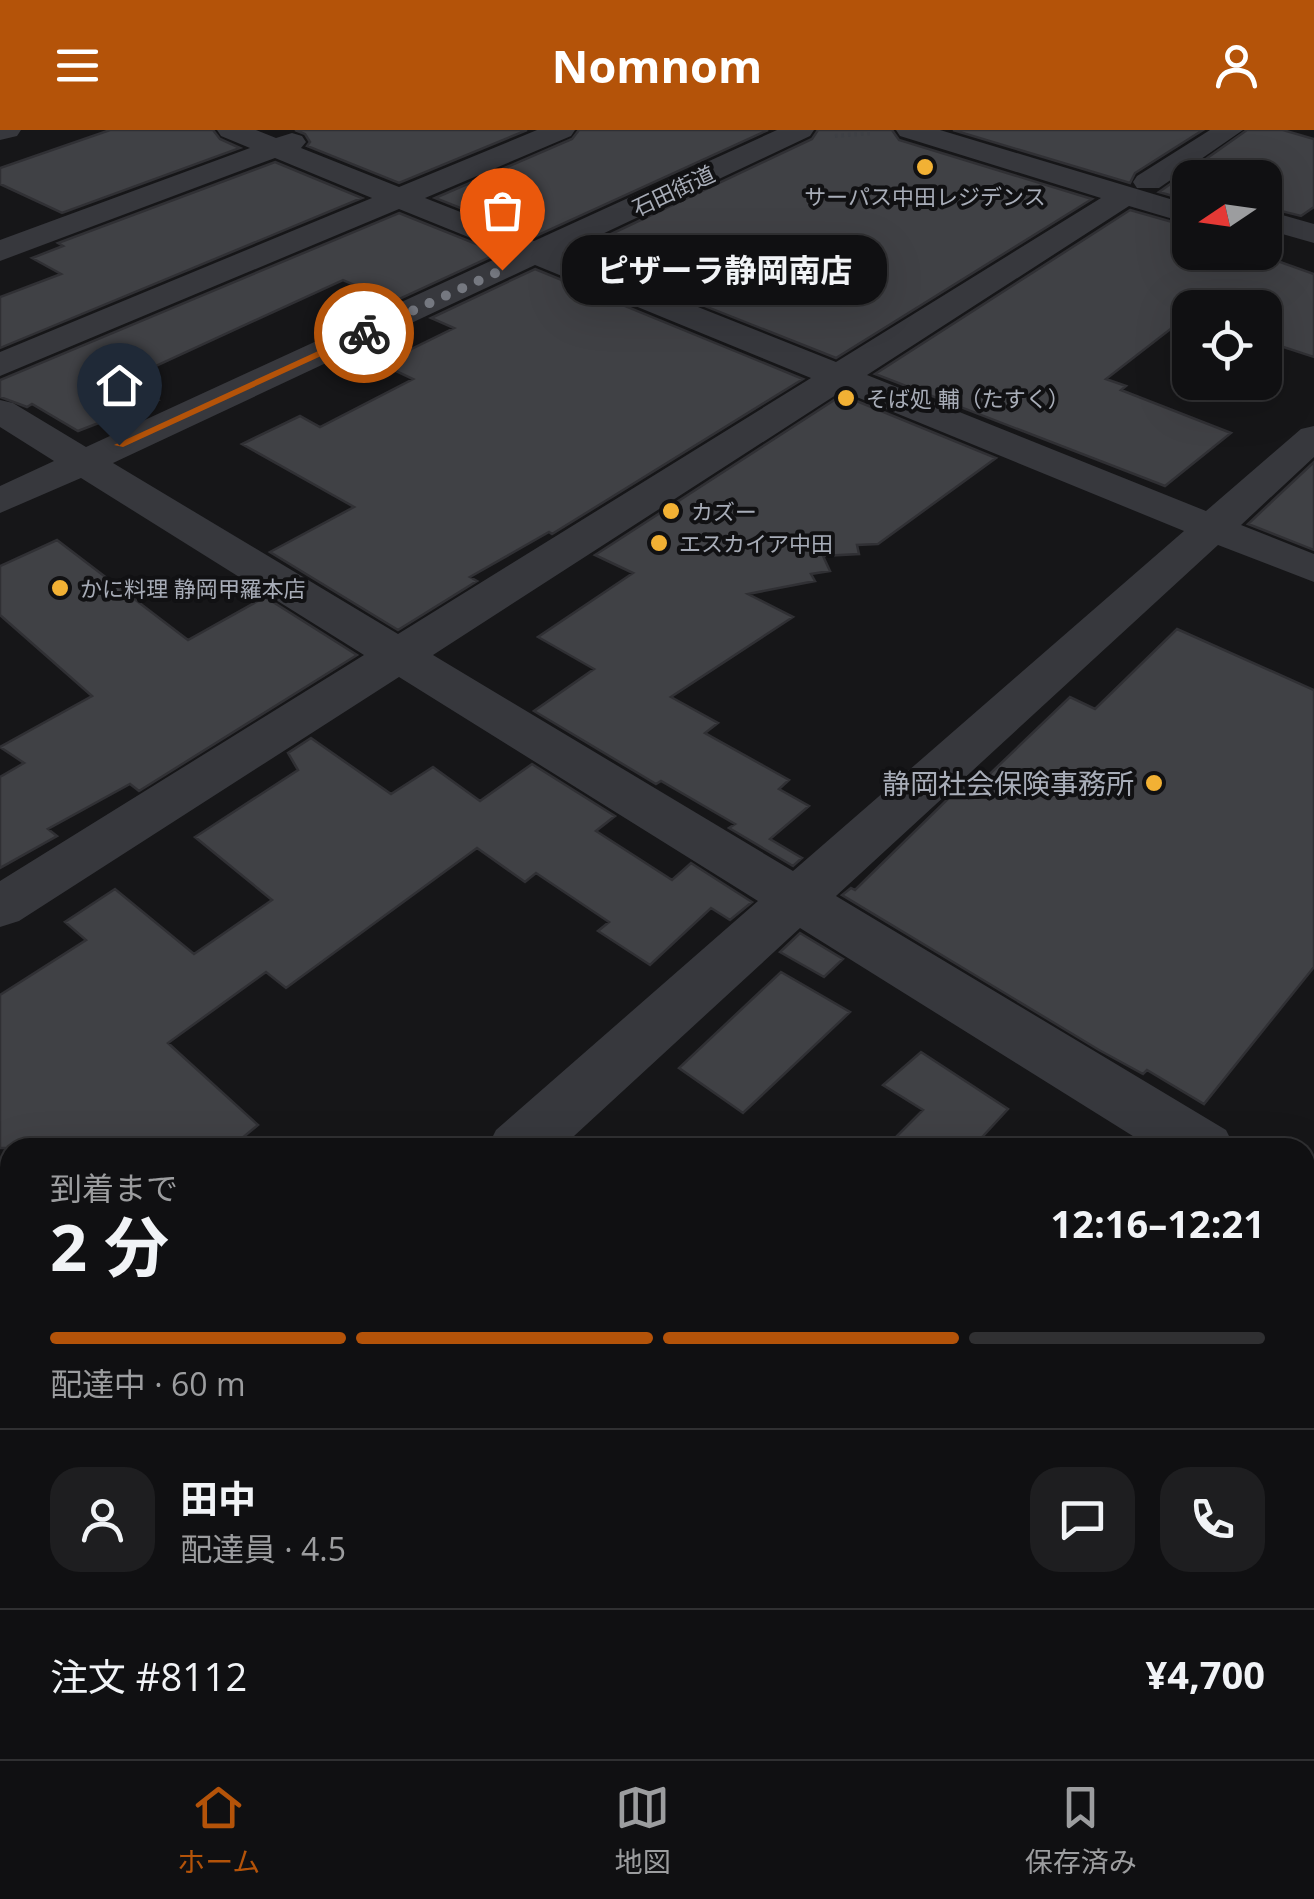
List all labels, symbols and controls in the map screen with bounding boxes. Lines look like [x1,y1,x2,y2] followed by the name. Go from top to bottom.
[552,35,762,96] text: Nomnom
[50,38,105,93] icon: menu
[1209,38,1264,93] icon: person
[914,156,936,178] marker: サーパス中田レジデンス
[627,158,719,222] street label: 石田街道
[1172,160,1282,270] north arrow
[1172,160,1282,400] map controls
[460,168,545,271] pin
[804,181,1046,211] place label: サーパス中田レジデンス
[475,183,530,238] icon: bag
[562,235,887,305] callout: ピザーラ静岡南店
[596,248,853,291] text: ピザーラ静岡南店
[314,283,414,383] courier
[1172,290,1282,400] button: locate
[337,306,392,361] icon: bike
[77,343,162,446] pin
[92,358,147,413] icon: home
[866,383,1070,413] place label: そば処 輔（たすく）
[835,387,857,409] marker: そば処 輔（たすく）
[691,496,757,526] place label: カズー
[660,500,682,522] marker: カズー
[679,528,833,558] place label: エスカイア中田
[648,532,670,554] marker: エスカイア中田
[80,573,306,603] place label: かに料理 静岡甲羅本店
[49,577,71,599] marker: かに料理 静岡甲羅本店
[882,764,1134,802] place label: 静岡社会保険事務所
[1143,772,1165,794] marker: 静岡社会保険事務所
[50,1166,178,1209] text: 到着まで
[1051,1197,1265,1249] text: 12:16–12:21
[50,1202,169,1290] text: 2 分
[50,1362,246,1405] text: 配達中 · 60 m
[50,1467,155,1572] button: person
[1030,1467,1135,1572] button: chat
[1160,1467,1265,1572] button: phone
[180,1472,256,1524] text: 田中
[180,1527,346,1570] text: 配達員 · 4.5
[1146,1648,1265,1700] text: ¥4,700
[50,1650,247,1702] text: 注文 #8112
[177,1780,260,1880] tab: ホーム
[615,1780,671,1880] tab: 地図
[1025,1780,1137,1880] tab: 保存済み

